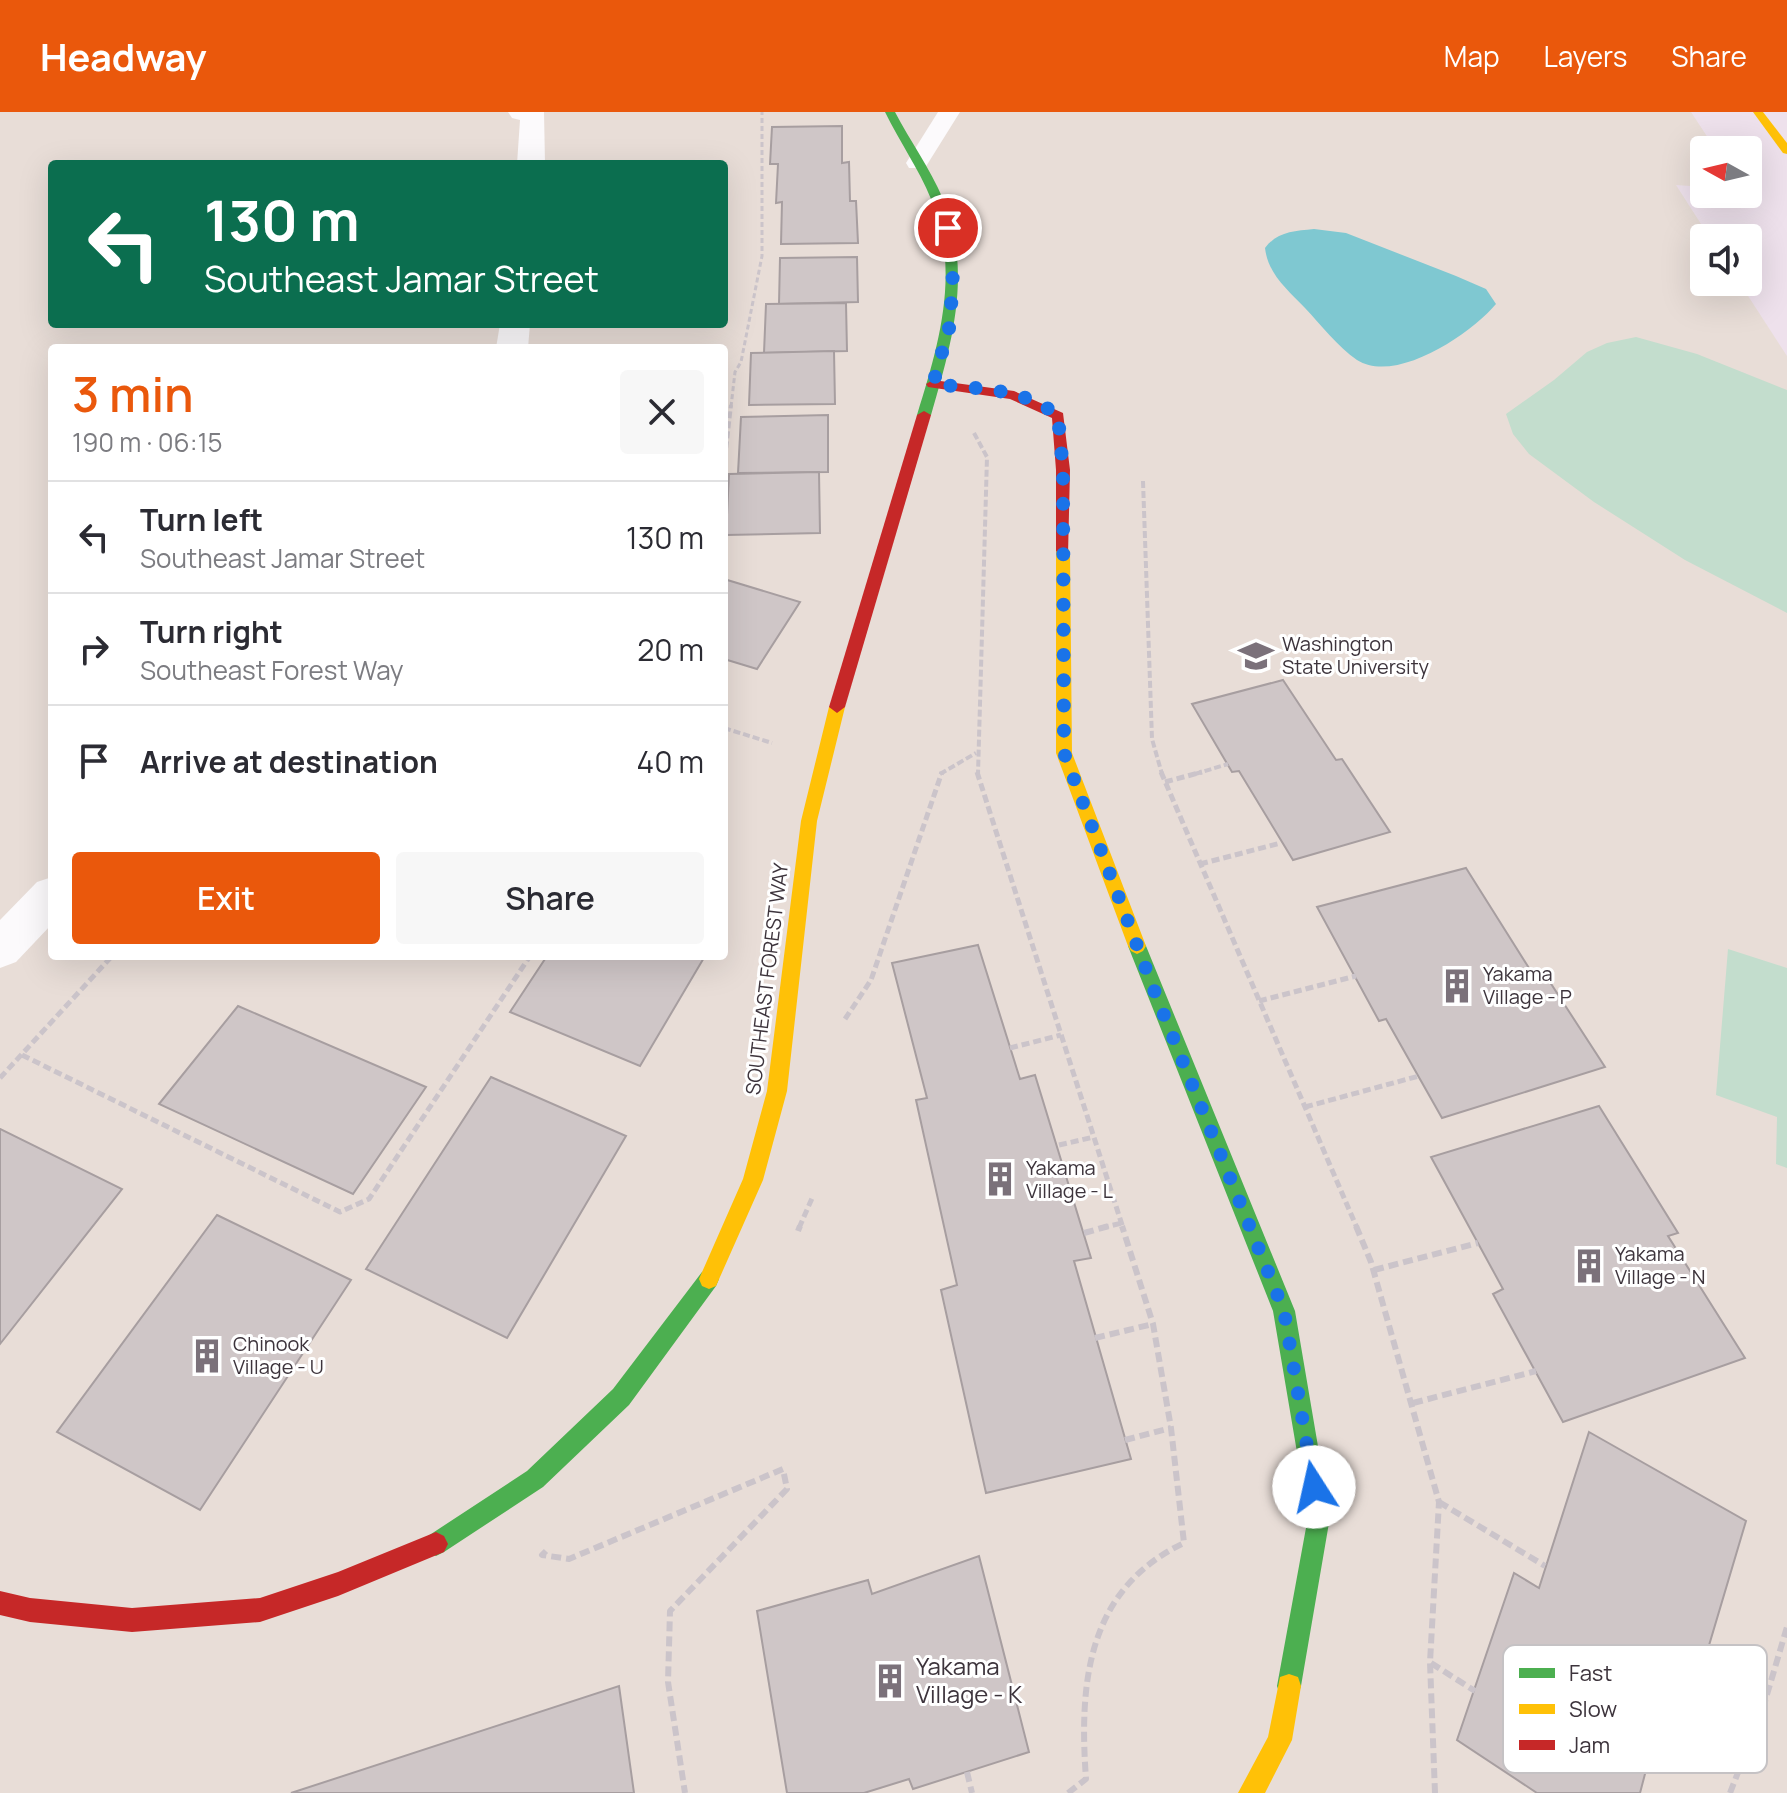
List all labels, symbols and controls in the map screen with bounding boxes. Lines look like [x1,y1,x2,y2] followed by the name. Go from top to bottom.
[40,30,207,82] text: Headway
[1444,37,1500,75] text: Map
[1544,37,1627,75] text: Layers
[1671,37,1747,75] text: Share
[1690,136,1762,208] north arrow
[1690,136,1762,296] map controls
[204,181,360,258] text: 130 m
[72,192,176,296] icon: left
[914,194,982,262] pin
[926,206,970,250] icon: arrive
[1690,224,1762,296] button: sound
[204,254,599,303] text: Southeast Jamar Street
[72,361,194,426] text: 3 min
[620,370,704,454] button: close
[72,424,223,460] text: 190 m · 06:15
[140,499,263,540] text: Turn left
[72,515,116,559] icon: left
[626,517,704,558] text: 130 m
[140,540,425,576] text: Southeast Jamar Street
[140,611,283,652] text: Turn right
[72,627,116,671] icon: right
[637,629,704,670] text: 20 m
[1282,630,1429,680] place label: Washington State University
[1237,637,1275,675] school or university icon: Washington State University
[140,652,404,688] text: Southeast Forest Way
[72,739,116,783] icon: arrive
[140,741,438,782] text: Arrive at destination
[637,741,704,782] text: 40 m
[72,852,380,944] button: Exit
[396,852,704,944] button: Share
[739,861,794,1096] street label: SOUTHEAST FOREST WAY
[1483,960,1572,1010] place label: Yakama Village - P
[1438,967,1476,1005] building icon: Yakama Village - P
[1026,1154,1113,1204] place label: Yakama Village - L
[981,1160,1019,1198] building icon: Yakama Village - L
[1615,1240,1705,1290] place label: Yakama Village - N
[1570,1247,1608,1285] building icon: Yakama Village - N
[233,1330,324,1380] place label: Chinook Village - U
[188,1337,226,1375] building icon: Chinook Village - U
[1272,1445,1356,1529] position arrow
[1503,1645,1767,1773] legend
[916,1649,1023,1710] place label: Yakama Village - K
[1569,1658,1612,1688] text: Fast
[871,1662,909,1700] building icon: Yakama Village - K
[1569,1694,1617,1724] text: Slow
[1569,1730,1610,1760] text: Jam

